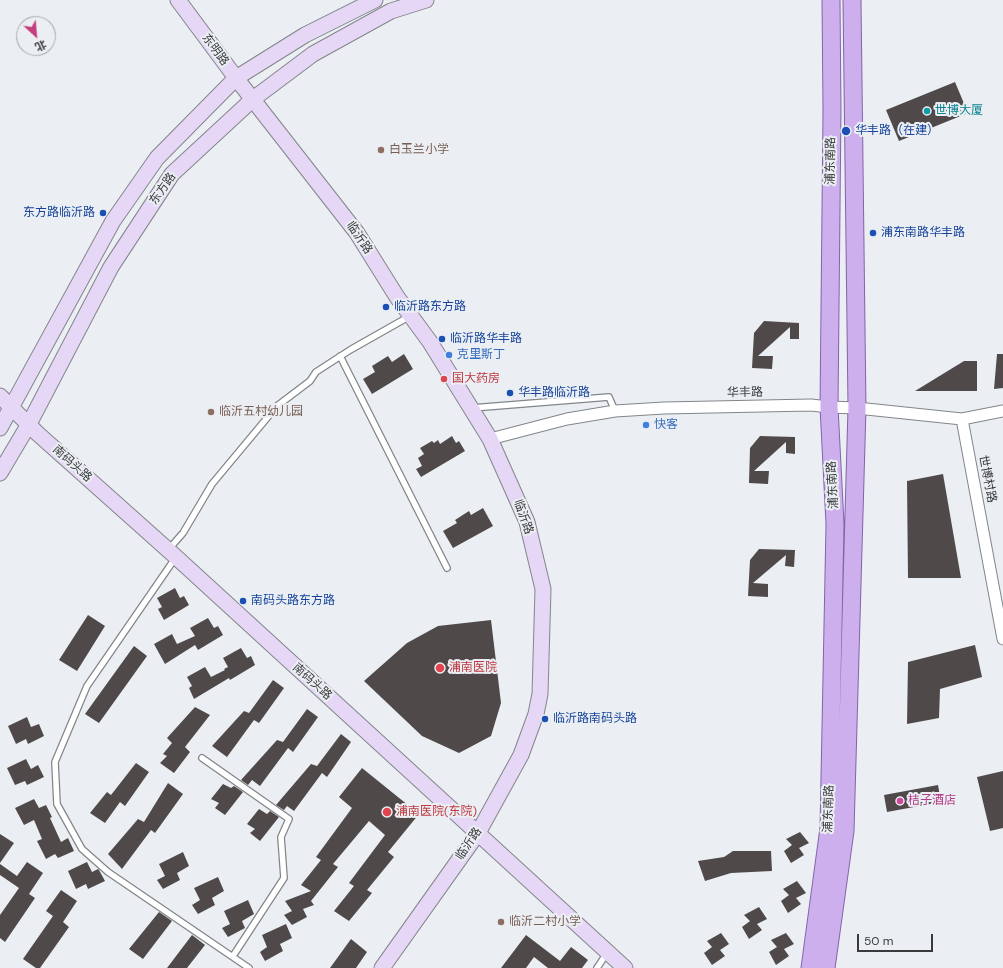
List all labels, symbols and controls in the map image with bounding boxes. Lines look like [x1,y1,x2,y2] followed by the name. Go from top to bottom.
[16,16,56,56] north arrow
[198,31,232,69] street label: 东明路
[33,37,49,55] text: 北
[935,104,983,118] place label: 世博大厦
[922,106,932,116] marker: 世博大厦
[855,124,939,138] place label: 华丰路（在建）
[840,125,852,137] marker: 华丰路（在建）
[823,137,839,185] street label: 浦东南路
[389,143,449,157] place label: 白玉兰小学
[376,145,386,155] marker: 白玉兰小学
[147,170,179,208] street label: 东方路
[23,206,95,220] place label: 东方路临沂路
[98,208,108,218] marker: 东方路临沂路
[343,219,375,257] street label: 临沂路
[881,226,965,240] place label: 浦东南路华丰路
[868,228,878,238] marker: 浦东南路华丰路
[394,300,466,314] place label: 临沂路东方路
[381,302,391,312] marker: 临沂路东方路
[450,332,522,346] place label: 临沂路华丰路
[437,334,447,344] marker: 临沂路华丰路
[457,348,505,362] place label: 克里斯丁
[444,350,454,360] marker: 克里斯丁
[452,372,500,386] place label: 国大药房
[439,374,449,384] marker: 国大药房
[727,385,763,401] street label: 华丰路
[518,386,590,400] place label: 华丰路临沂路
[505,388,515,398] marker: 华丰路临沂路
[219,405,303,419] place label: 临沂五村幼儿园
[206,407,216,417] marker: 临沂五村幼儿园
[654,418,678,432] place label: 快客
[641,420,651,430] marker: 快客
[49,443,95,485] street label: 南码头路
[975,454,999,504] street label: 世博村路
[825,461,841,509] street label: 浦东南路
[510,498,536,536] street label: 临沂路
[251,594,335,608] place label: 南码头路东方路
[238,596,248,606] marker: 南码头路东方路
[289,661,335,703] street label: 南码头路
[449,661,497,675] place label: 浦南医院
[434,662,446,674] marker: 浦南医院
[553,712,637,726] place label: 临沂路南码头路
[540,714,550,724] marker: 临沂路南码头路
[821,785,837,833] street label: 浦东南路
[908,794,956,808] place label: 桔子酒店
[895,796,905,806] marker: 桔子酒店
[396,805,477,819] place label: 浦南医院(东院)
[381,806,393,818] marker: 浦南医院(东院)
[453,825,485,863] street label: 临沂路
[509,915,581,929] place label: 临沂二村小学
[496,917,506,927] marker: 临沂二村小学
[859,926,935,952] scale bar
[864,933,893,949] text: 50 m

